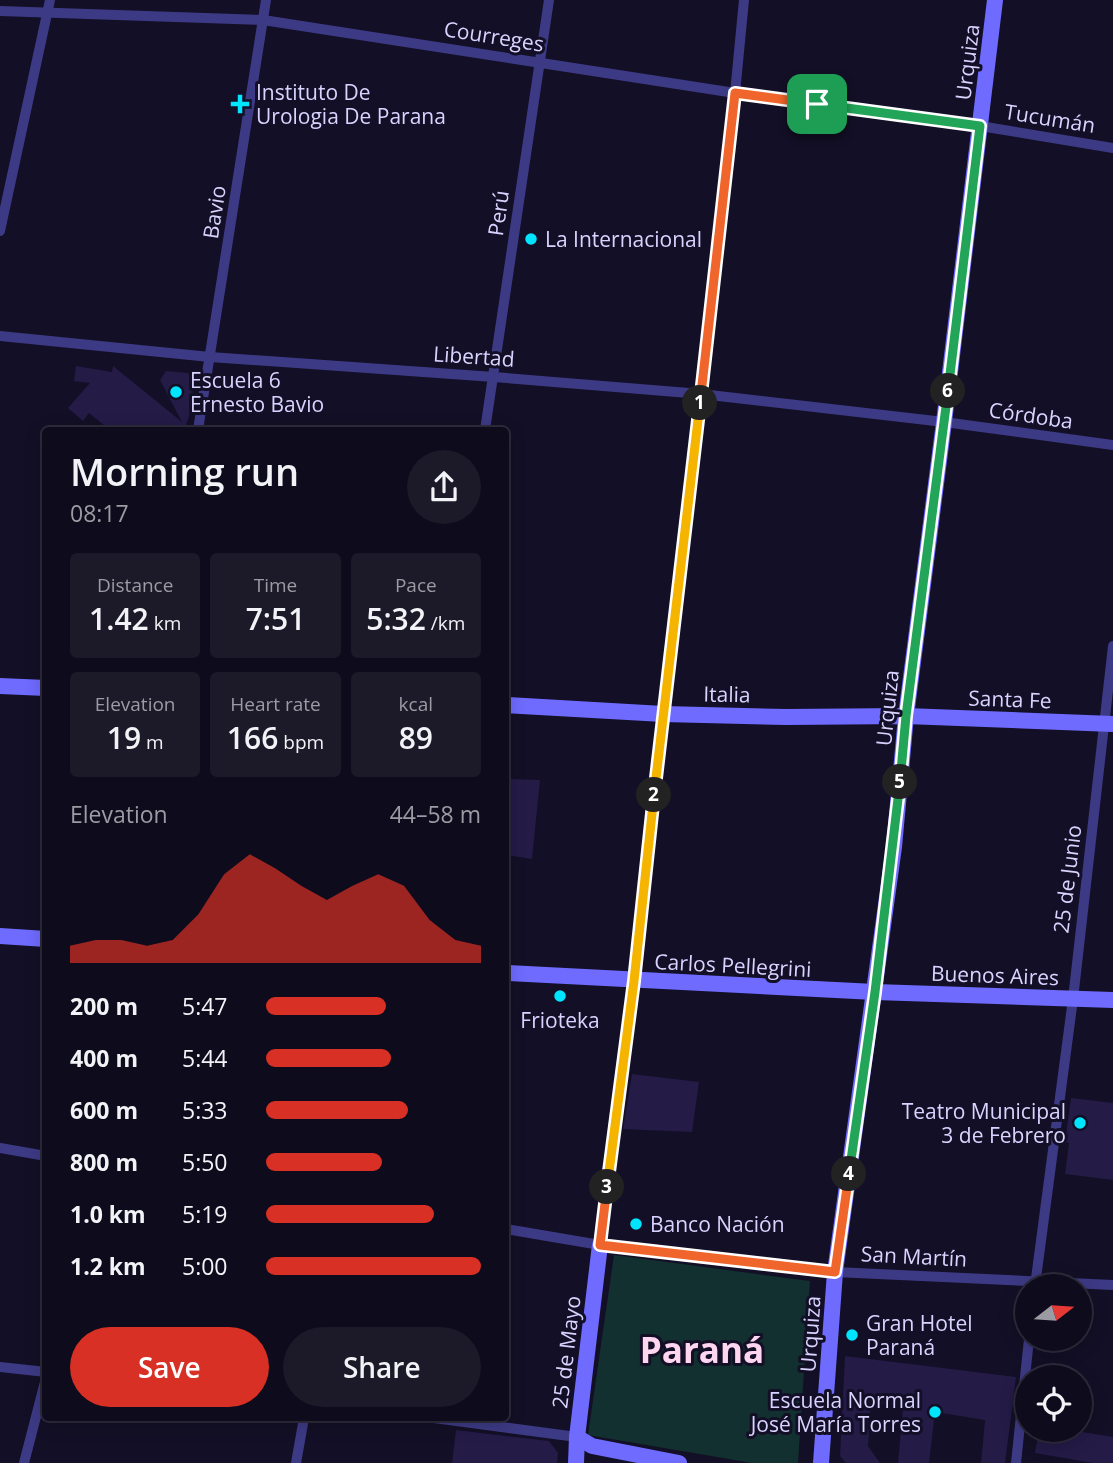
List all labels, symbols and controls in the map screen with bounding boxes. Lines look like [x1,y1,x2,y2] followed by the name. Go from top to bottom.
[442,14,546,58] street label: Courreges
[948,22,986,102] street label: Urquiza
[787,74,847,134] pin
[256,78,446,130] place label: Instituto De Urologia De Parana
[798,85,836,123] icon: arrive
[230,94,250,114] marker: Instituto De Urologia De Parana
[1003,97,1097,139] street label: Tucumán
[196,183,232,241] street label: Bavio
[481,188,515,238] street label: Perú
[545,225,702,253] place label: La Internacional
[523,231,539,247] marker: La Internacional
[432,339,516,373] street label: Libertad
[190,366,324,418] place label: Escuela 6 Ernesto Bavio
[930,374,965,408] pin: 6
[942,377,953,403] text: 6
[168,384,184,400] marker: Escuela 6 Ernesto Bavio
[682,386,718,420] pin: 1
[694,389,705,415] text: 1
[987,395,1075,435] street label: Córdoba
[70,445,299,497] text: Morning run
[407,450,481,524] button: share
[70,497,129,529] text: 08:17
[97,572,173,598] text: Distance
[254,572,297,598] text: Time
[395,572,437,598] text: Pace
[89,598,149,639] text: 1.42
[246,598,305,639] text: 7:51
[366,598,426,639] text: 5:32
[149,610,181,636] text: km
[426,610,465,636] text: /km
[869,669,905,747] street label: Urquiza
[703,680,751,708] street label: Italia
[968,684,1052,714] street label: Santa Fe
[95,691,176,717] text: Elevation
[230,691,321,717] text: Heart rate
[399,691,433,717] text: kcal
[107,717,141,758] text: 19
[227,717,278,758] text: 166
[399,717,433,758] text: 89
[141,729,164,755] text: m
[278,729,324,755] text: bpm
[883,764,918,800] pin: 5
[894,768,905,794] text: 5
[636,778,672,812] pin: 2
[648,781,659,807] text: 2
[70,798,168,830] text: Elevation
[390,798,481,830] text: 44–58 m
[1046,823,1088,935] street label: 25 de Junio
[654,947,812,983] street label: Carlos Pellegrini
[930,959,1060,991] street label: Buenos Aires
[552,988,568,1004] marker: Frioteka
[70,990,138,1022] text: 200 m
[182,990,228,1022] text: 5:47
[520,1006,600,1034] place label: Frioteka
[70,1042,138,1074] text: 400 m
[182,1042,228,1074] text: 5:44
[70,1094,138,1126] text: 600 m
[182,1094,228,1126] text: 5:33
[902,1097,1066,1149] place label: Teatro Municipal 3 de Febrero
[1072,1115,1088,1131] marker: Teatro Municipal 3 de Febrero
[70,1146,138,1178] text: 800 m
[182,1146,228,1178] text: 5:50
[832,1156,866,1192] pin: 4
[843,1160,854,1186] text: 4
[590,1170,624,1204] pin: 3
[601,1173,612,1199] text: 3
[70,1198,146,1230] text: 1.0 km
[182,1198,228,1230] text: 5:19
[650,1210,785,1238] place label: Banco Nación
[628,1216,644,1232] marker: Banco Nación
[860,1239,968,1273] street label: San Martín
[70,1250,146,1282] text: 1.2 km
[182,1250,228,1282] text: 5:00
[1015,1274,1092,1351] north arrow
[1015,1274,1092,1442] map controls
[545,1294,587,1410] street label: 25 de Mayo
[793,1295,827,1373] street label: Urquiza
[866,1309,973,1361] place label: Gran Hotel Paraná
[640,1326,764,1373] district label: Paraná
[70,1327,269,1407] button: Save
[283,1327,481,1407] button: Share
[844,1327,860,1343] marker: Gran Hotel Paraná
[1015,1365,1092,1442] button: locate
[749,1386,921,1438] place label: Escuela Normal José María Torres
[927,1404,943,1420] marker: Escuela Normal José María Torres

